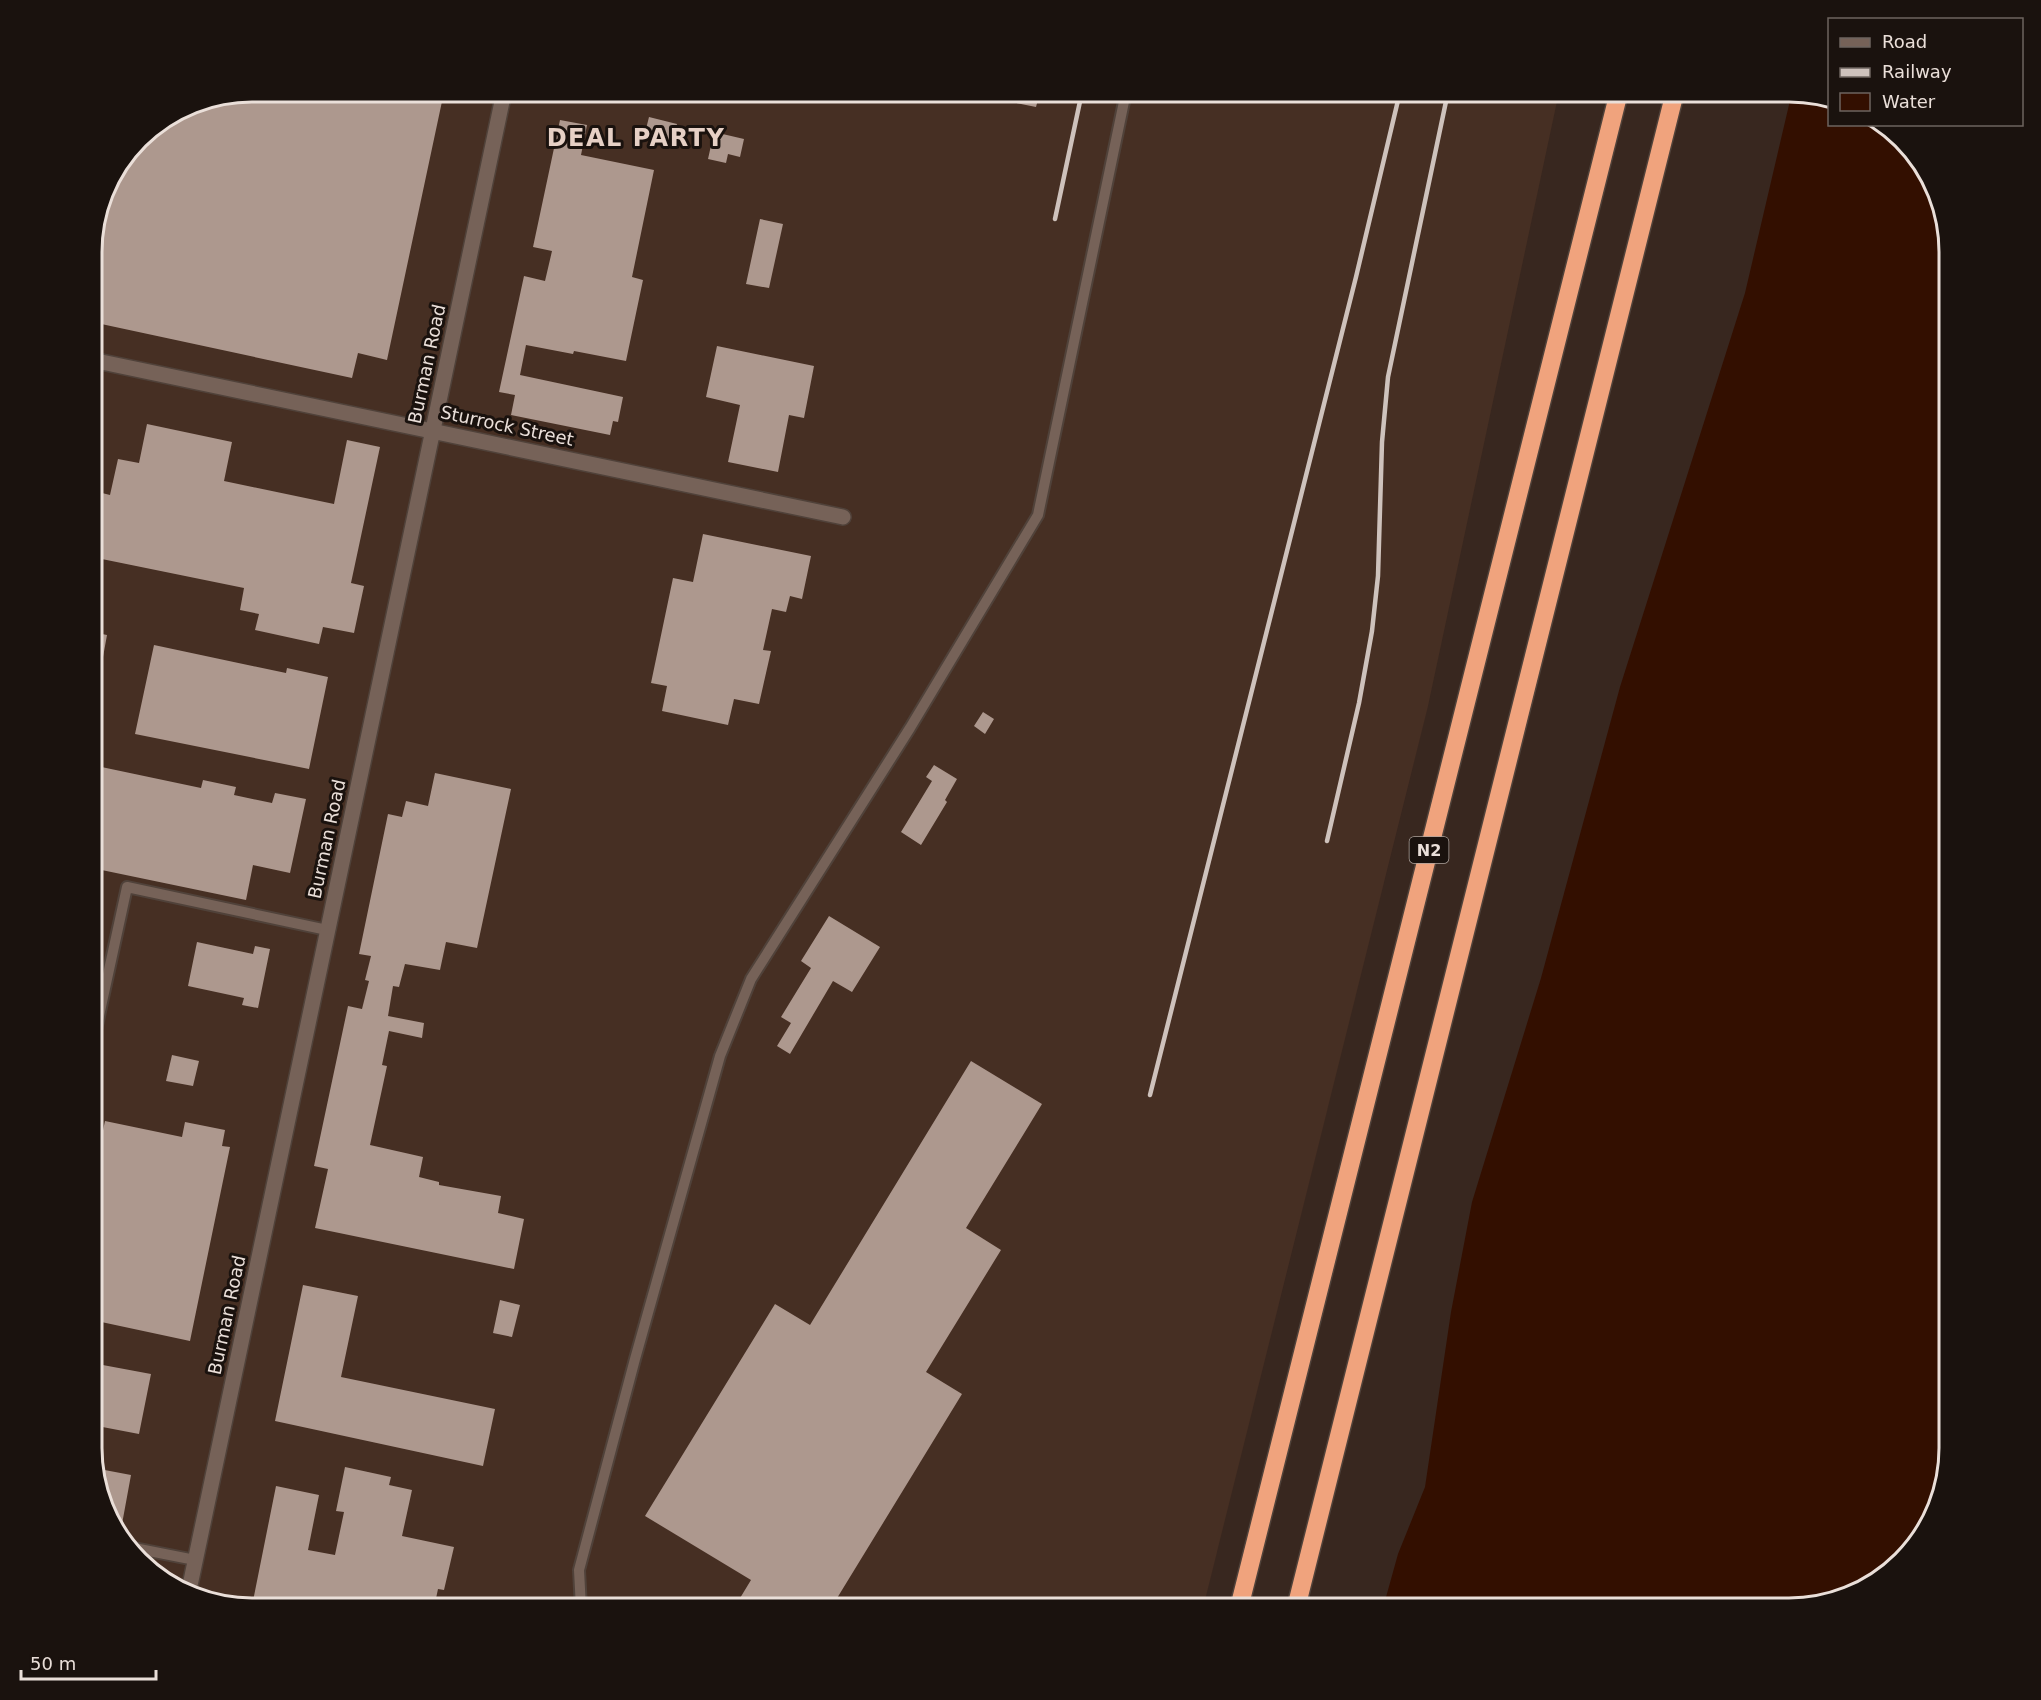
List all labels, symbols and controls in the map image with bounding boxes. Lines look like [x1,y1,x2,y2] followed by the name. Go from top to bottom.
[1828,18,2023,126] legend
[1882,31,1927,52] text: Road
[1882,61,1952,82] text: Railway
[1882,91,1936,112] text: Water
[547,124,725,152] district label: DEAL PARTY
[404,302,449,426] street label: Burman Road
[439,401,576,450] street label: Sturrock Street
[304,777,349,901] street label: Burman Road
[1410,837,1448,863] road number: N2
[204,1253,249,1377] street label: Burman Road
[21,1643,156,1681] scale bar
[30,1653,76,1674] text: 50 m

